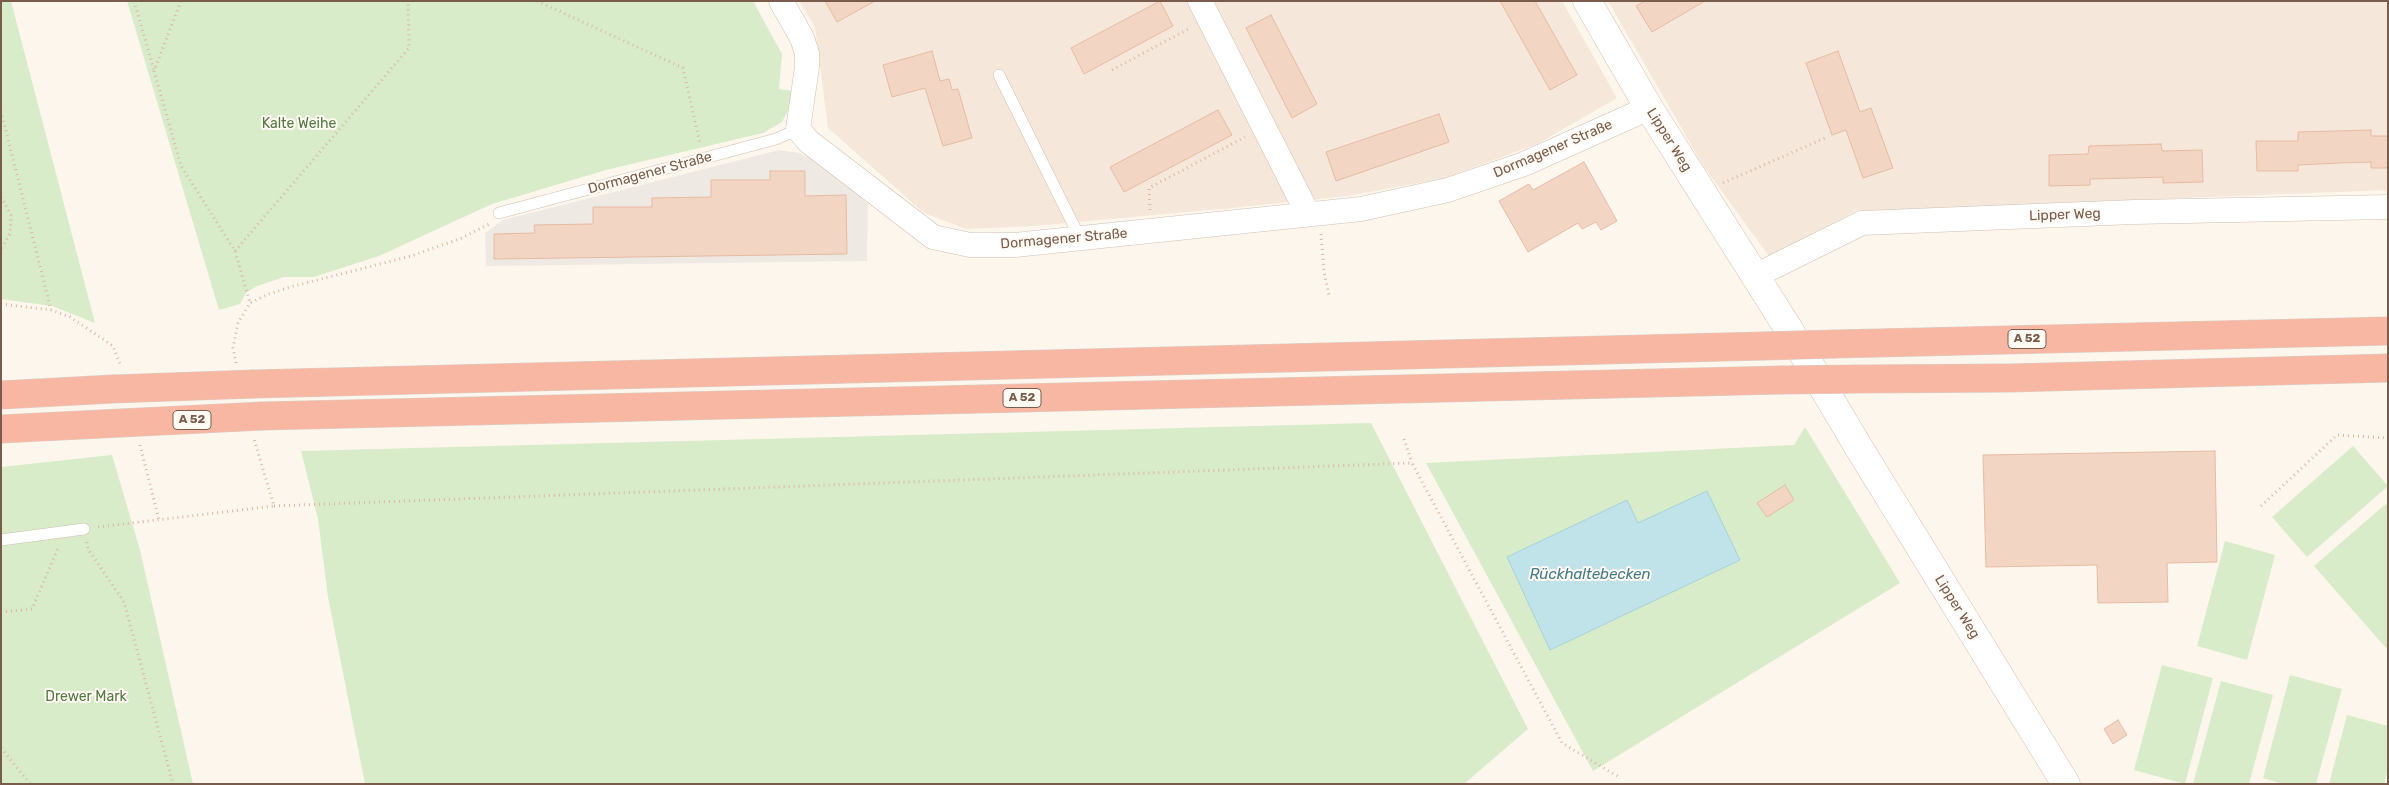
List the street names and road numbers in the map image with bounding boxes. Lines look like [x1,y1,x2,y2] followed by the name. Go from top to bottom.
[1643,105,1695,175] street label: Lipper Weg
[1491,116,1615,182] street label: Dormagener Straße
[586,148,714,198] street label: Dormagener Straße
[2029,205,2101,225] street label: Lipper Weg
[1000,225,1128,253] street label: Dormagener Straße
[2008,329,2046,348] road number: A 52
[1003,388,1041,408] road number: A 52
[173,410,211,430] road number: A 52
[1931,572,1983,642] street label: Lipper Weg

